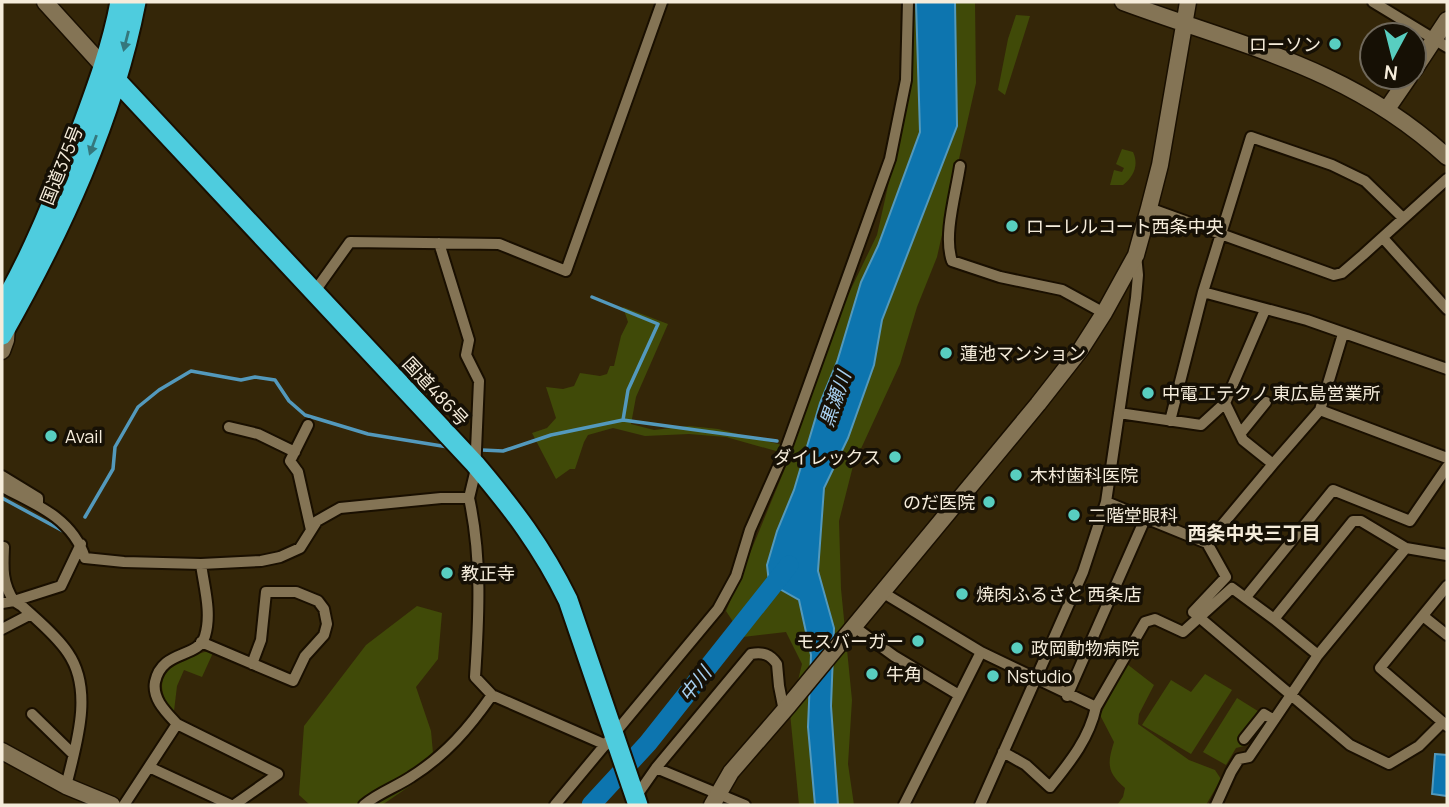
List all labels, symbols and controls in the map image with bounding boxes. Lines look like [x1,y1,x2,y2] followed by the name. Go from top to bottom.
[1358,21,1428,91] north arrow
[120,30,131,52] one-way arrow
[1249,32,1321,56] place label: ローソン
[1327,36,1343,52] marker: ローソン
[1383,59,1399,87] text: N
[34,122,88,208] street label: 国道375号
[87,134,98,155] one-way arrow
[1026,214,1224,238] place label: ローレルコート西条中央
[1004,218,1020,234] marker: ローレルコート西条中央
[960,341,1086,365] place label: 蓮池マンション
[938,345,954,361] marker: 蓮池マンション
[398,351,474,431] street label: 国道486号
[813,366,857,430] water label: 黒瀬川
[1162,381,1381,405] place label: 中電工テクノ 東広島営業所
[1140,385,1156,401] marker: 中電工テクノ 東広島営業所
[65,424,103,448] place label: Avail
[43,428,59,444] marker: Avail
[774,445,881,469] place label: ダイレックス
[887,449,903,465] marker: ダイレックス
[1030,463,1138,487] place label: 木村歯科医院
[1008,467,1024,483] marker: 木村歯科医院
[903,490,975,514] place label: のだ医院
[981,494,997,510] marker: のだ医院
[1088,503,1178,527] place label: 二階堂眼科
[1066,507,1082,523] marker: 二階堂眼科
[1187,520,1321,546] district label: 西条中央三丁目
[461,561,515,585] place label: 教正寺
[439,565,455,581] marker: 教正寺
[976,582,1142,606] place label: 焼肉ふるさと 西条店
[954,586,970,602] marker: 焼肉ふるさと 西条店
[796,629,904,653] place label: モスバーガー
[910,633,926,649] marker: モスバーガー
[1031,636,1139,660] place label: 政岡動物病院
[1009,640,1025,656] marker: 政岡動物病院
[673,659,718,707] water label: 中川
[886,662,922,686] place label: 牛角
[1007,664,1072,688] place label: Nstudio
[864,666,880,682] marker: 牛角
[985,668,1001,684] marker: Nstudio

